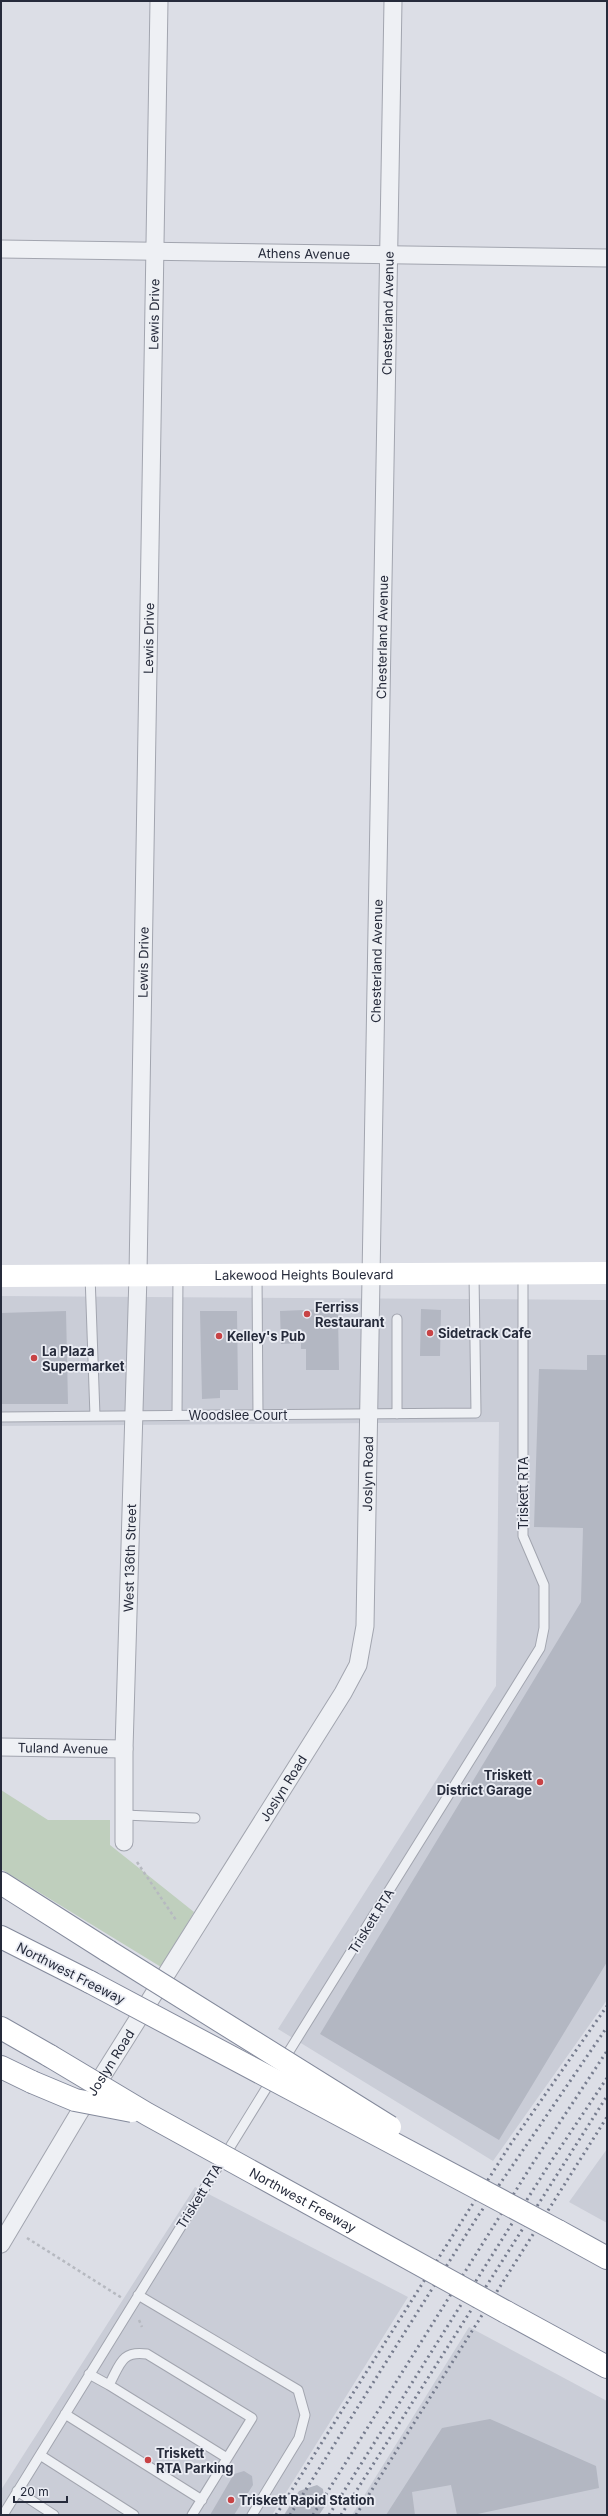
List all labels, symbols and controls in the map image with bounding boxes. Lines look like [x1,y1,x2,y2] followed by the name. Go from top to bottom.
[258,245,350,262] street label: Athens Avenue
[379,251,397,375] street label: Chesterland Avenue
[145,279,162,350] street label: Lewis Drive
[373,575,391,699] street label: Chesterland Avenue
[140,602,157,674] street label: Lewis Drive
[367,899,386,1023] street label: Chesterland Avenue
[135,926,152,998] street label: Lewis Drive
[214,1266,394,1283] street label: Lakewood Heights Boulevard
[315,1299,385,1330] place label: Ferriss Restaurant
[302,1309,312,1319] marker: Ferriss Restaurant
[438,1325,532,1341] place label: Sidetrack Cafe
[227,1328,305,1344] place label: Kelley's Pub
[425,1328,435,1338] marker: Sidetrack Cafe
[214,1331,224,1341] marker: Kelley's Pub
[42,1343,125,1374] place label: La Plaza Supermarket
[29,1353,39,1363] marker: La Plaza Supermarket
[189,1407,287,1423] street label: Woodslee Court
[359,1436,376,1512] street label: Joslyn Road
[515,1456,531,1530] street label: Triskett RTA
[120,1504,139,1612] street label: West 136th Street
[18,1739,108,1757] street label: Tuland Avenue
[256,1752,310,1824] street label: Joslyn Road
[437,1767,532,1798] place label: Triskett District Garage
[535,1777,545,1787] marker: Triskett District Garage
[345,1886,397,1956] street label: Triskett RTA
[14,1939,128,2007] street label: Northwest Freeway
[84,2026,138,2099] street label: Joslyn Road
[173,2161,225,2231] street label: Triskett RTA
[247,2164,359,2236] street label: Northwest Freeway
[156,2445,234,2476] place label: Triskett RTA Parking
[143,2455,153,2465] marker: Triskett RTA Parking
[14,2478,67,2504] scale bar
[20,2484,49,2499] text: 20 m
[239,2492,375,2508] place label: Triskett Rapid Station
[226,2495,236,2505] marker: Triskett Rapid Station

